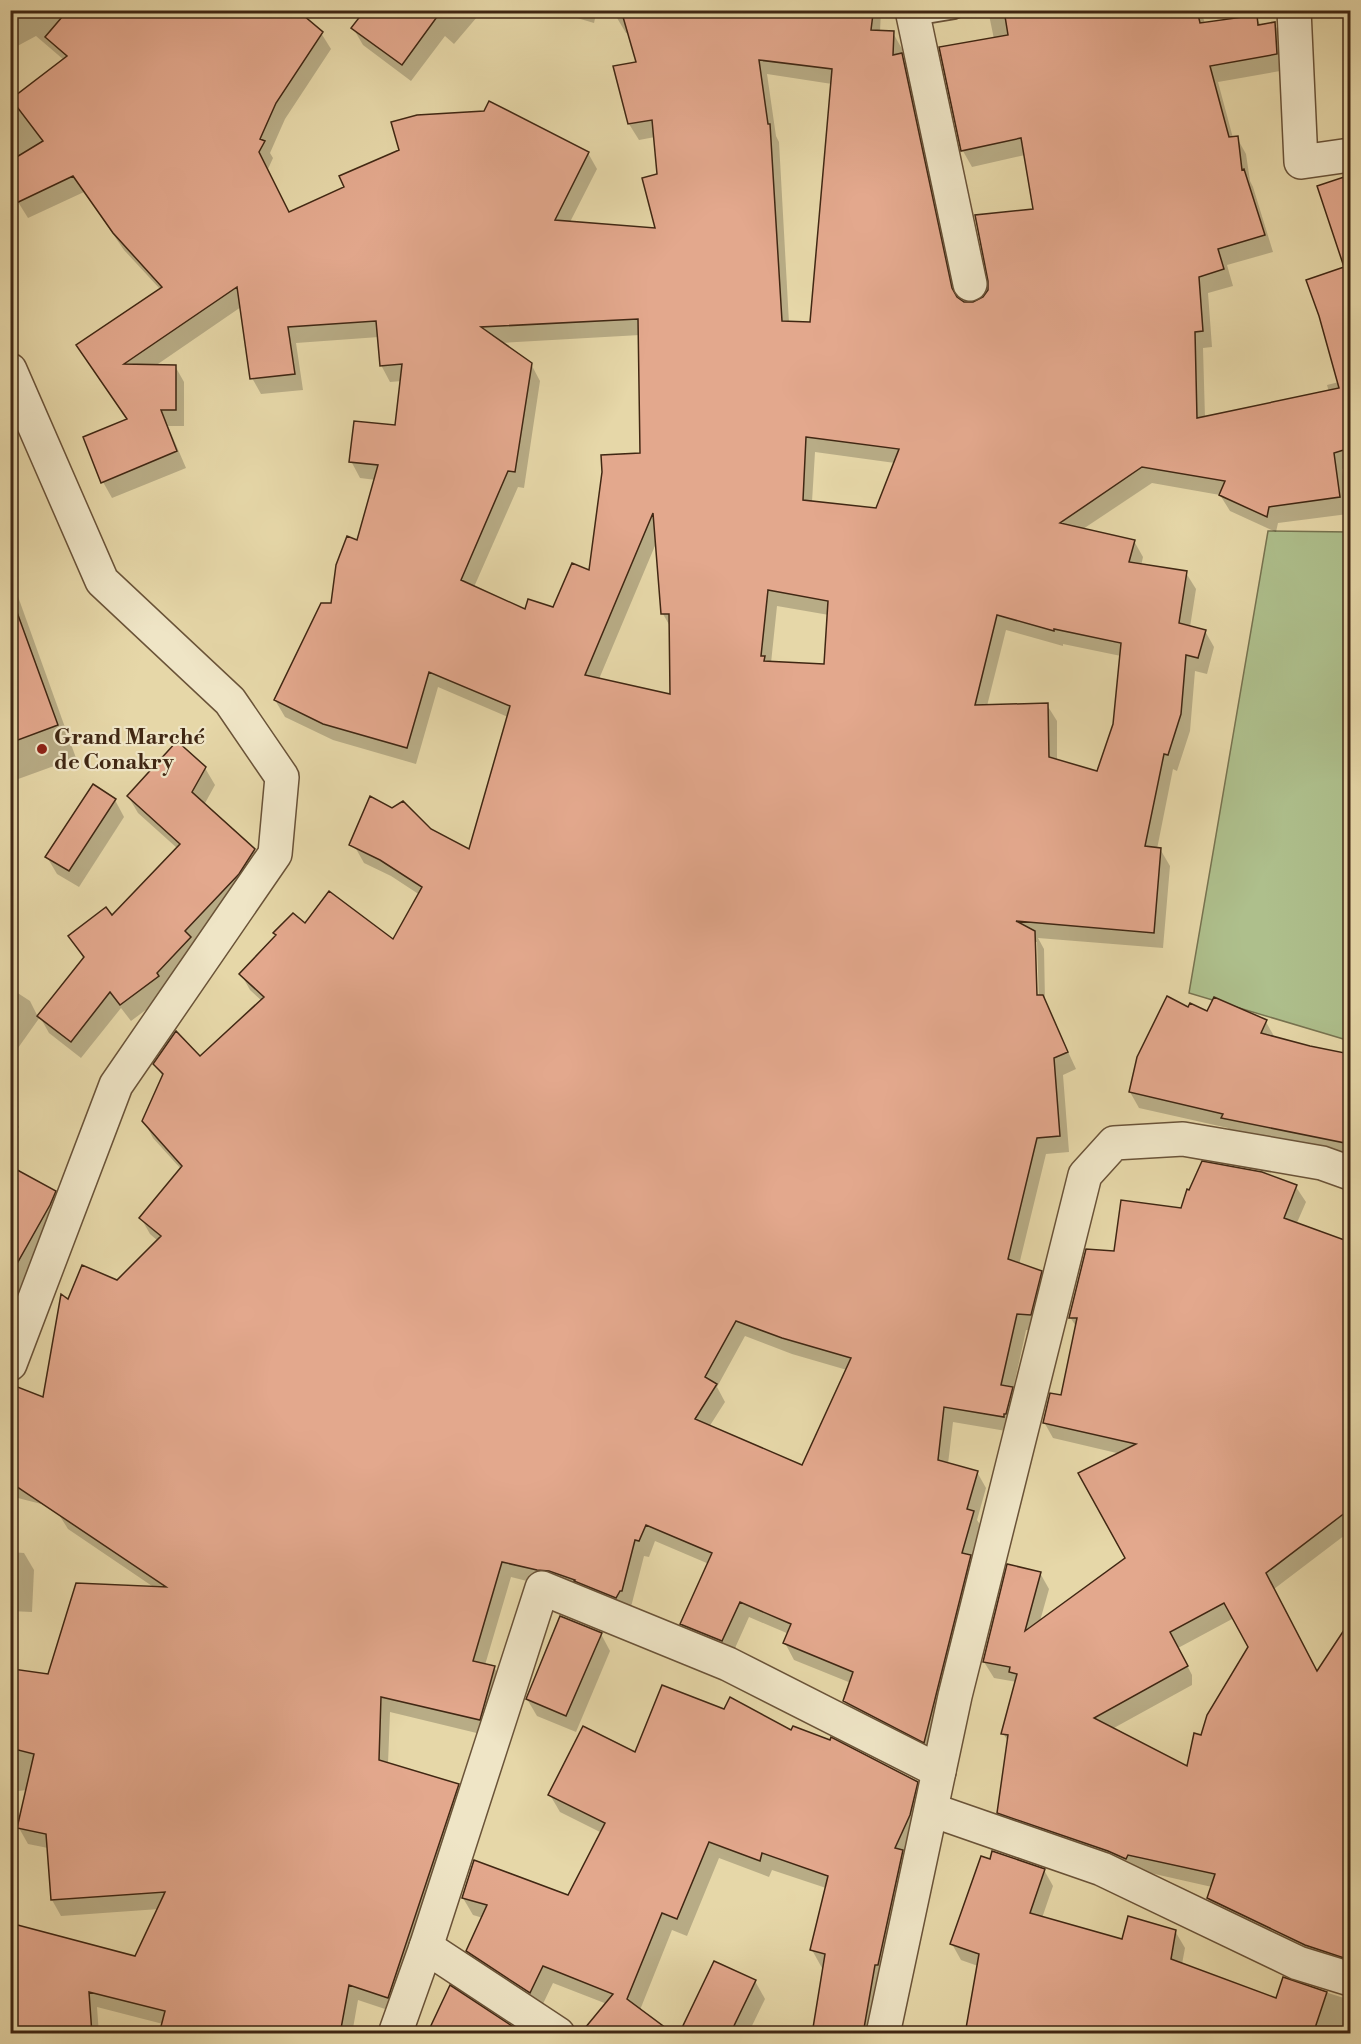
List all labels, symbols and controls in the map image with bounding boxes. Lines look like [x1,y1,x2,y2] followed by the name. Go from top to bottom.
[54,724,205,776] place label: Grand Marché de Conakry
[35,742,49,756] marker: Grand Marché de Conakry

